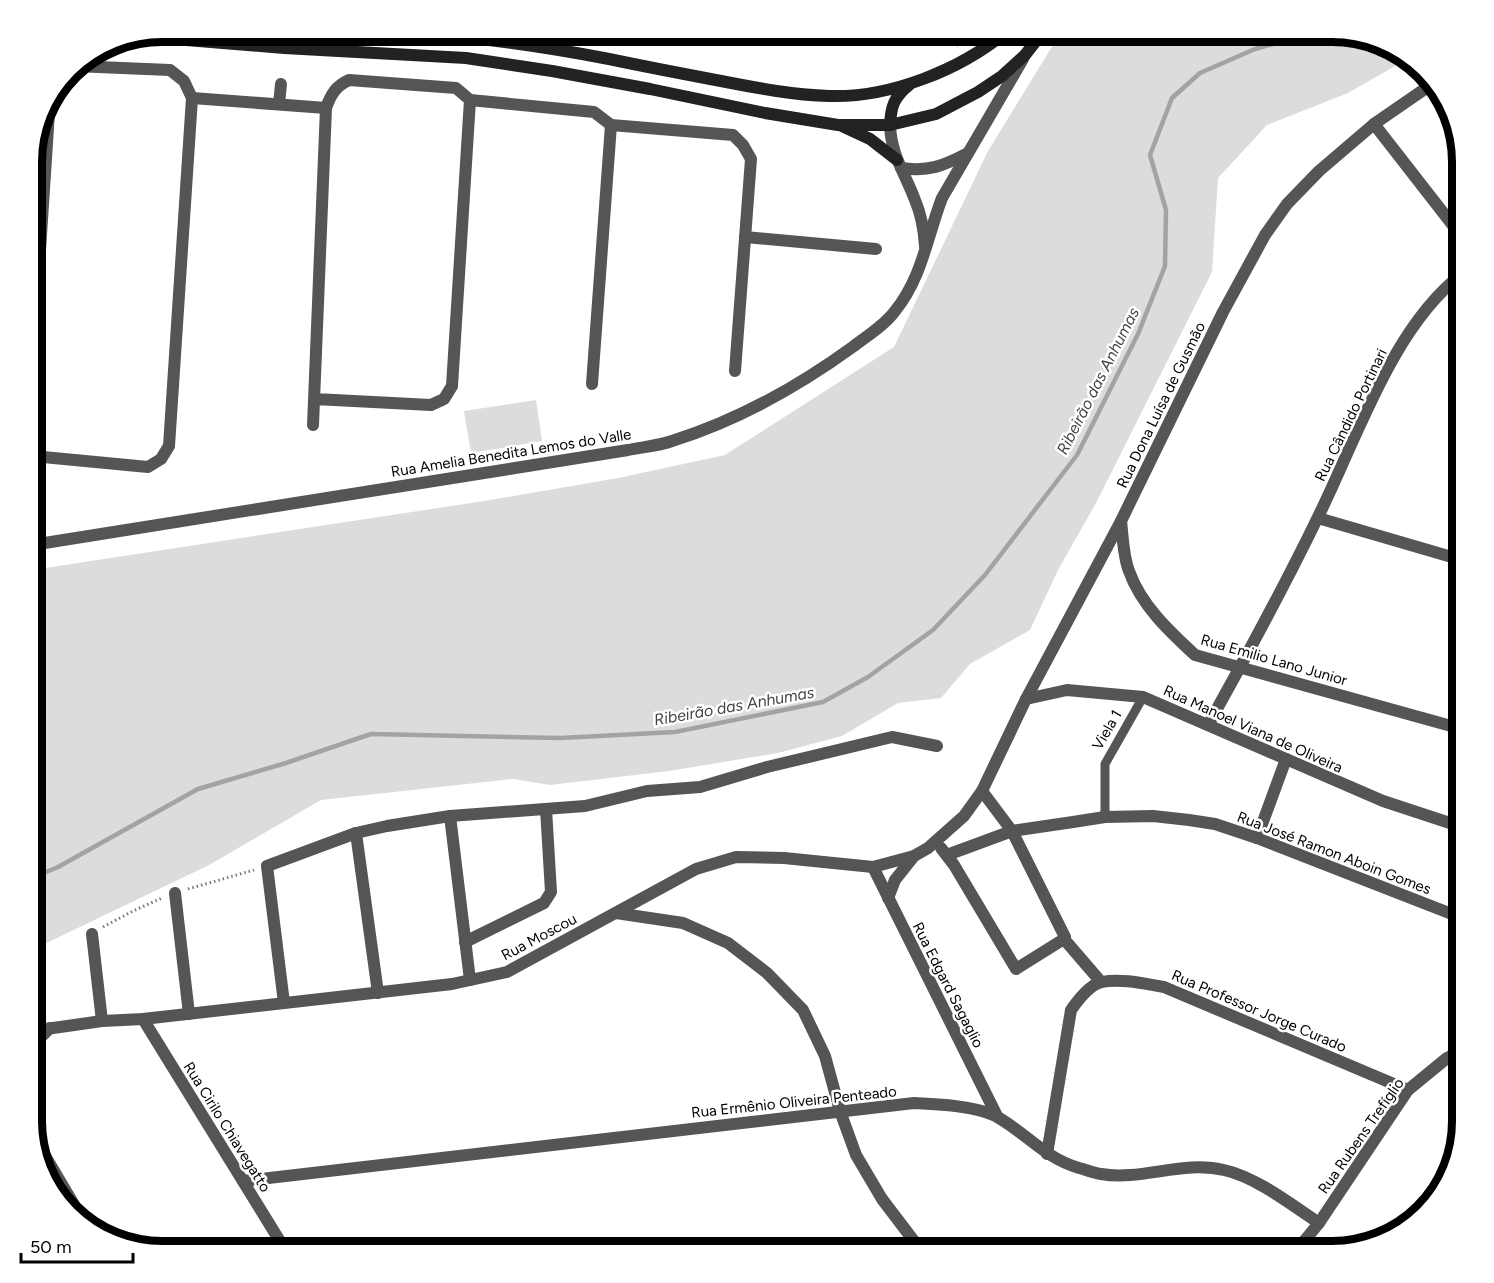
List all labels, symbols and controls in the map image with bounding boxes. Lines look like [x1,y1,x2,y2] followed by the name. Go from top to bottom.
[1053,304,1143,458] water label: Ribeirão das Anhumas
[1113,319,1209,491] street label: Rua Dona Luísa de Gusmão
[1311,346,1391,484] street label: Rua Cândido Portinari
[390,425,632,481] street label: Rua Amelia Benedita Lemos do Valle
[1199,630,1349,690] street label: Rua Emilio Lano Junior
[1161,681,1345,777] street label: Rua Manoel Viana de Oliveira
[652,682,816,729] water label: Ribeirão das Anhumas
[1088,707,1126,753] street label: Viela 1
[1234,808,1434,898] street label: Rua José Ramon Aboin Gomes
[498,910,580,964] street label: Rua Moscou
[909,919,988,1051] street label: Rua Edgard Sagaglio
[1169,966,1349,1056] street label: Rua Professor Jorge Curado
[180,1059,275,1196] street label: Rua Cirilo Chiavegatto
[1314,1074,1408,1197] street label: Rua Rubens Trefíglio
[690,1082,898,1122] street label: Rua Ermênio Oliveira Penteado
[21,1226,134,1264] scale bar
[30,1236,72,1258] text: 50 m

